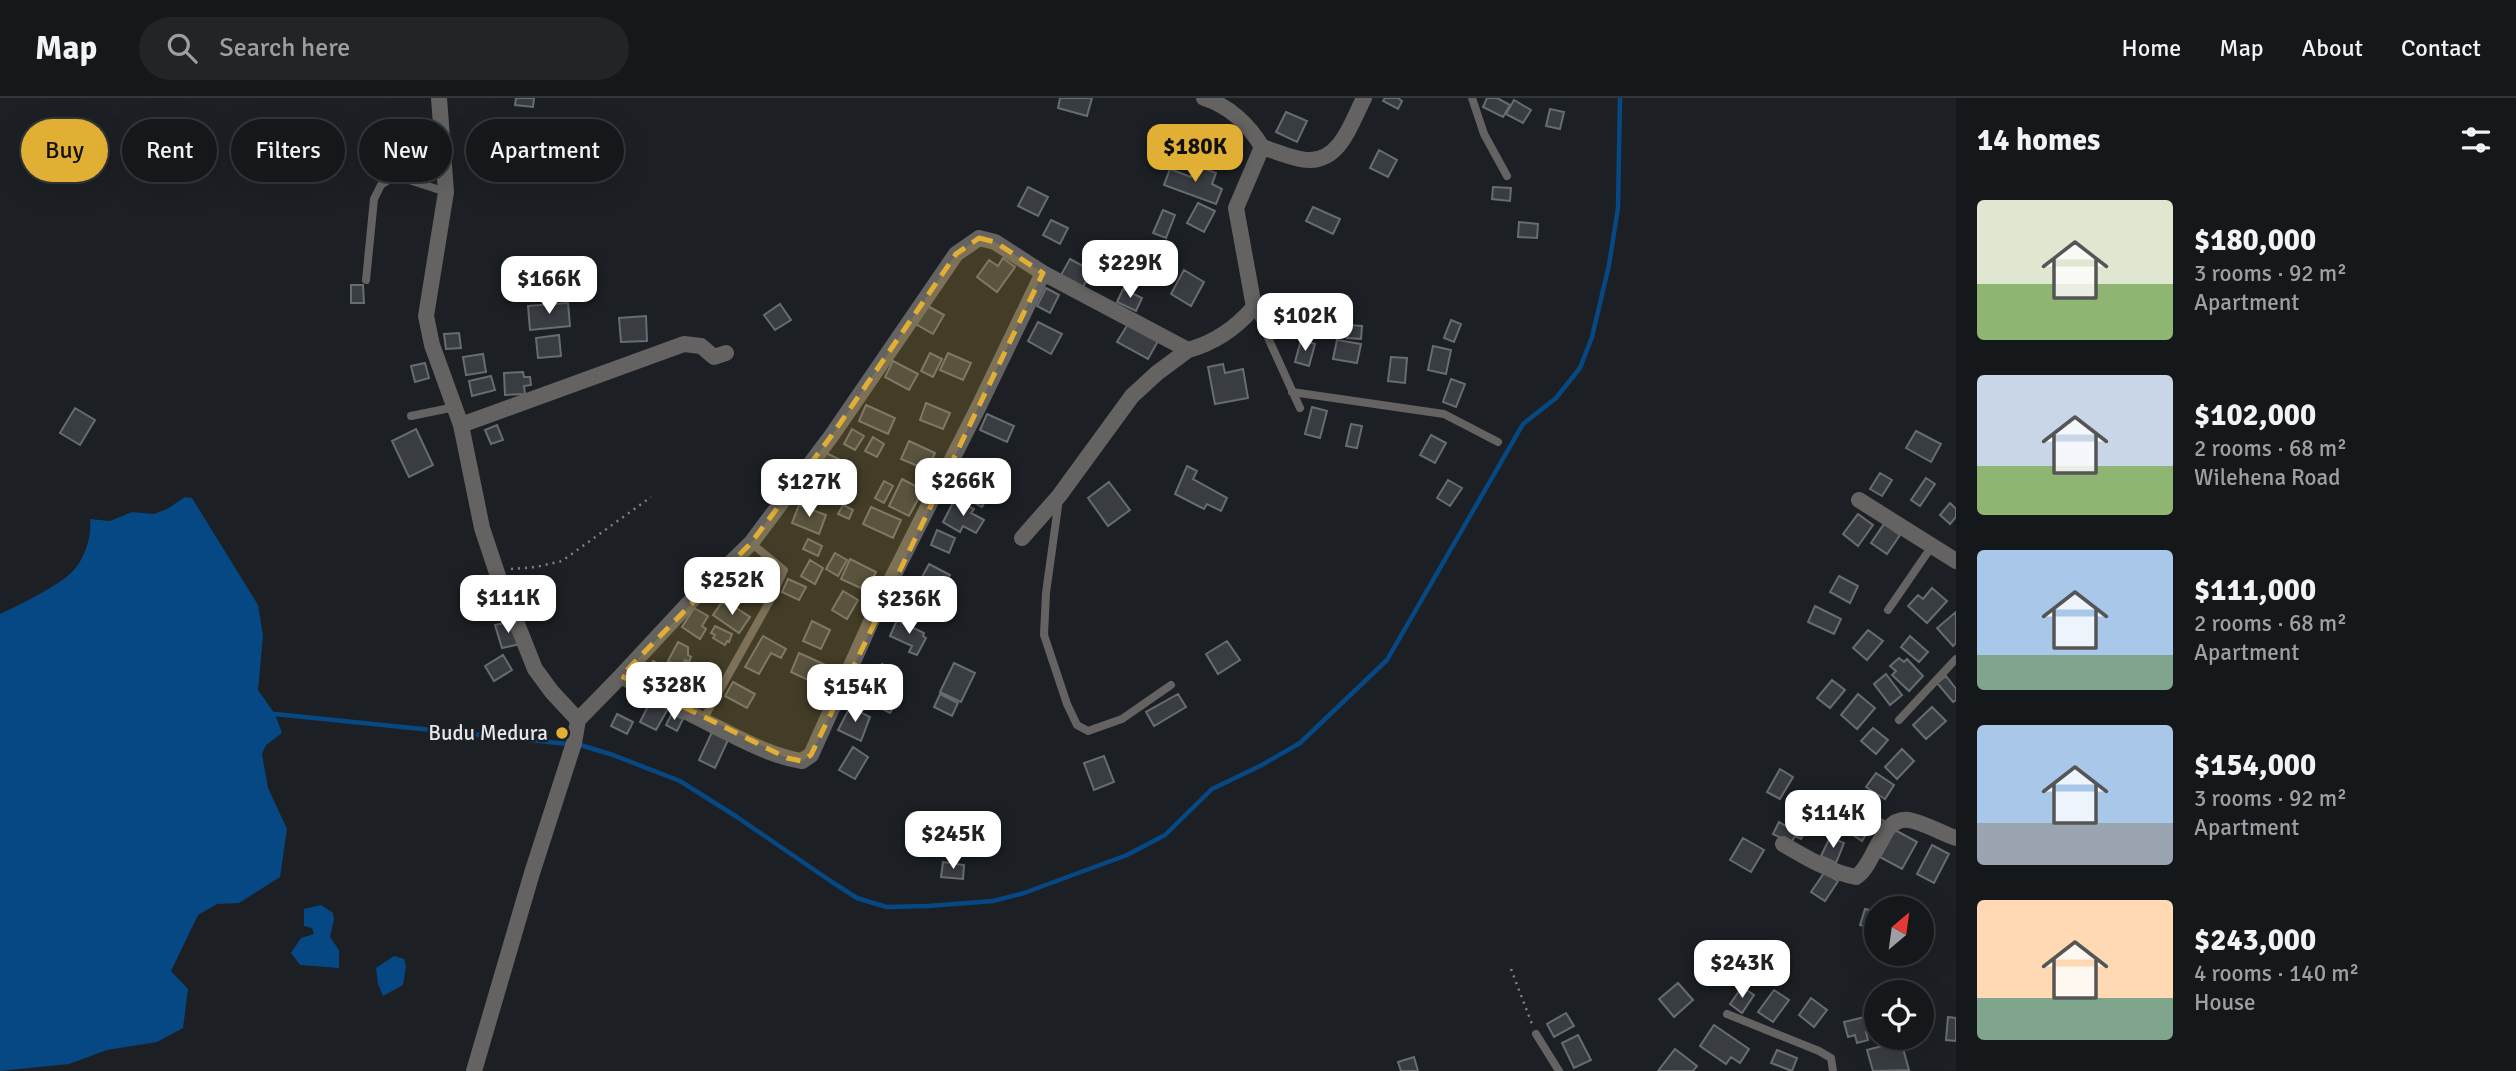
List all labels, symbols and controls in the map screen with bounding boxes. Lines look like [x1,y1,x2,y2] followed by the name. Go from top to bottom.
[139,17,629,80] search box
[35,28,97,69] text: Map
[163,29,201,67] icon: search
[219,32,350,64] text: Search here
[2121,33,2181,63] text: Home
[2219,33,2264,63] text: Map
[2302,33,2363,63] text: About
[2401,33,2481,63] text: Contact
[21,119,108,182] chip: Buy
[122,119,217,182] chip: Rent
[231,119,345,182] chip: Filters
[359,119,452,182] chip: New
[466,119,624,182] chip: Apartment
[2457,121,2495,159] icon: filters
[1977,122,2100,159] text: 14 homes
[1146,125,1244,184] pin: $180K
[1163,132,1227,161] text: $180K
[2194,222,2316,259] text: $180,000
[2033,228,2117,312] icon: home
[1081,240,1179,300] pin: $229K
[1098,248,1162,277] text: $229K
[500,256,598,316] pin: $166K
[2194,259,2347,288] text: 3 rooms · 92 m²
[517,264,581,293] text: $166K
[2194,288,2299,317] text: Apartment
[1256,294,1354,353] pin: $102K
[1273,301,1337,330] text: $102K
[2194,397,2316,434] text: $102,000
[2033,403,2117,487] icon: home
[2194,434,2347,463] text: 2 rooms · 68 m²
[914,458,1012,518] pin: $266K
[760,460,858,519] pin: $127K
[2194,463,2340,492] text: Wilehena Road
[931,466,995,495] text: $266K
[777,467,841,496] text: $127K
[683,558,781,617] pin: $252K
[700,565,764,594] text: $252K
[2194,572,2316,609] text: $111,000
[459,575,557,635] pin: $111K
[860,576,958,636] pin: $236K
[2033,578,2117,662] icon: home
[476,583,540,612] text: $111K
[877,584,941,613] text: $236K
[2194,609,2347,638] text: 2 rooms · 68 m²
[2194,638,2299,667] text: Apartment
[625,662,723,722] pin: $328K
[806,664,904,724] pin: $154K
[642,670,706,699] text: $328K
[823,672,887,701] text: $154K
[428,720,548,746] place label: Budu Medura
[554,725,570,741] marker: Budu Medura
[2194,747,2316,784] text: $154,000
[2033,753,2117,837] icon: home
[2194,784,2347,813] text: 3 rooms · 92 m²
[1784,790,1882,850] pin: $114K
[1801,798,1865,827] text: $114K
[904,812,1002,871] pin: $245K
[2194,813,2299,842] text: Apartment
[921,819,985,848] text: $245K
[1864,896,1934,966] north arrow
[1864,896,1934,1050] map controls
[2194,922,2316,959] text: $243,000
[2033,928,2117,1012] icon: home
[1693,940,1791,1000] pin: $243K
[1710,948,1774,977] text: $243K
[2194,959,2359,988] text: 4 rooms · 140 m²
[1864,980,1934,1050] button: locate
[2194,988,2256,1017] text: House

